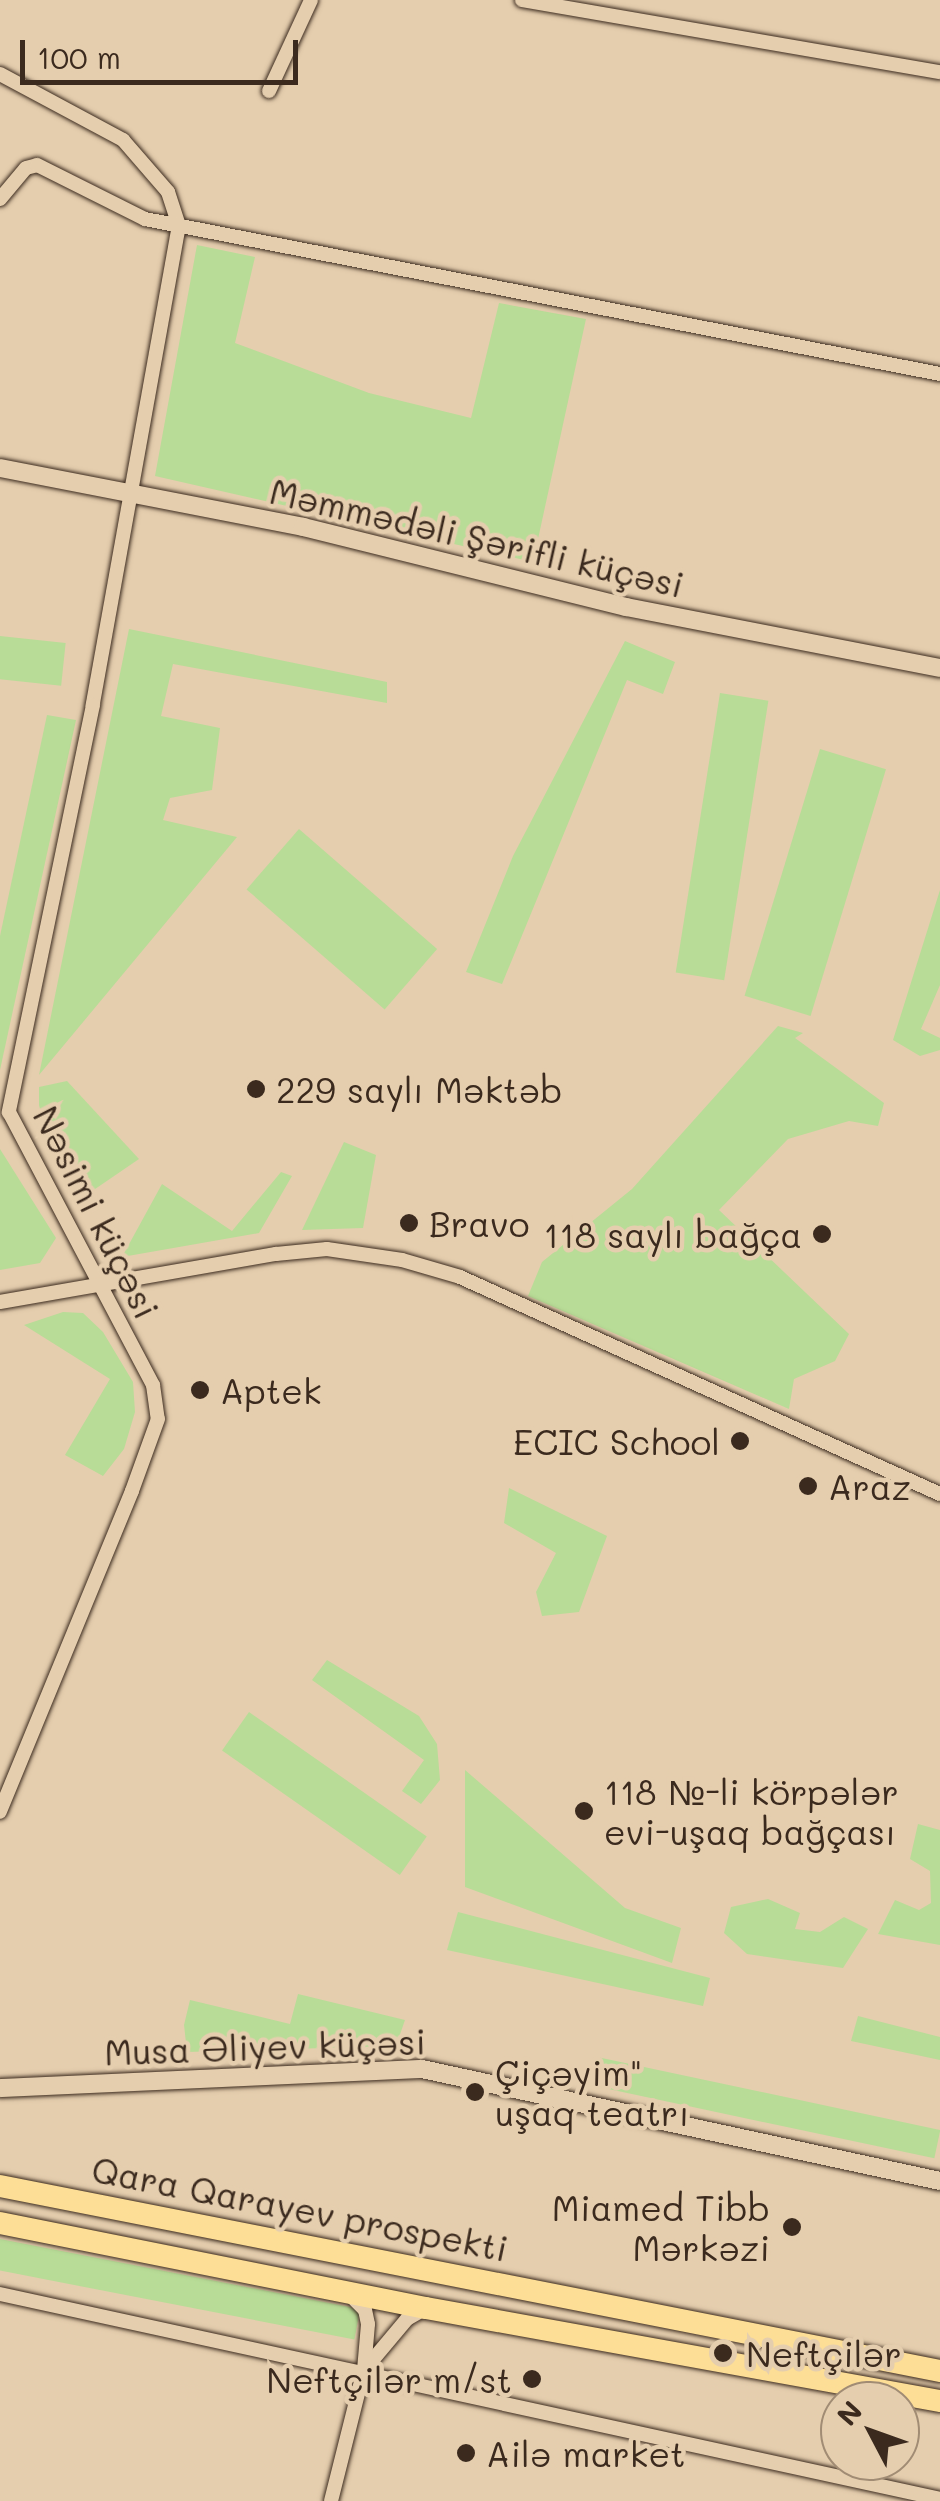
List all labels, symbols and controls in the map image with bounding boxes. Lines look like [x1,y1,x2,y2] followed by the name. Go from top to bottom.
[25,20,302,82] scale bar
[37,37,121,77] text: 100 m
[266,469,688,605] street label: Məmmədəli Şərifli küçəsi
[276,1068,562,1110] place label: 229 saylı Məktəb
[245,1078,267,1100] marker: 229 saylı Məktəb
[25,1099,169,1325] street label: Nəsimi küçəsi
[429,1202,529,1244] place label: Bravo
[398,1212,420,1234] marker: Bravo
[543,1213,802,1255] place label: 118 saylı bağça
[811,1223,833,1245] marker: 118 saylı bağça
[220,1369,321,1411] place label: Aptek
[189,1379,211,1401] marker: Aptek
[513,1420,720,1462] place label: ECIC School
[729,1430,751,1452] marker: ECIC School
[828,1465,911,1507] place label: Araz
[797,1475,819,1497] marker: Araz
[604,1770,899,1852] place label: 118 №-li körpələr evi-uşaq bağçası
[573,1800,595,1822] marker: 118 №-li körpələr evi-uşaq bağçası
[104,2019,426,2073] street label: Musa Əliyev küçəsi
[495,2051,689,2133] place label: Çiçəyim" uşaq teatrı
[464,2081,486,2103] marker: Çiçəyim" uşaq teatrı
[88,2147,512,2269] street label: Qara Qarayev prospekti
[552,2186,770,2268] place label: Miamed Tibb Mərkəzi
[779,2214,805,2240] marker: Miamed Tibb Mərkəzi
[746,2332,902,2374] place label: Neftçilər
[710,2340,736,2366] marker: Neftçilər
[266,2358,512,2400] place label: Neftçilər m/st
[521,2368,543,2390] marker: Neftçilər m/st
[820,2381,920,2481] north arrow
[828,2393,869,2432] text: N
[486,2432,685,2474] place label: Ailə market
[455,2442,477,2464] marker: Ailə market

